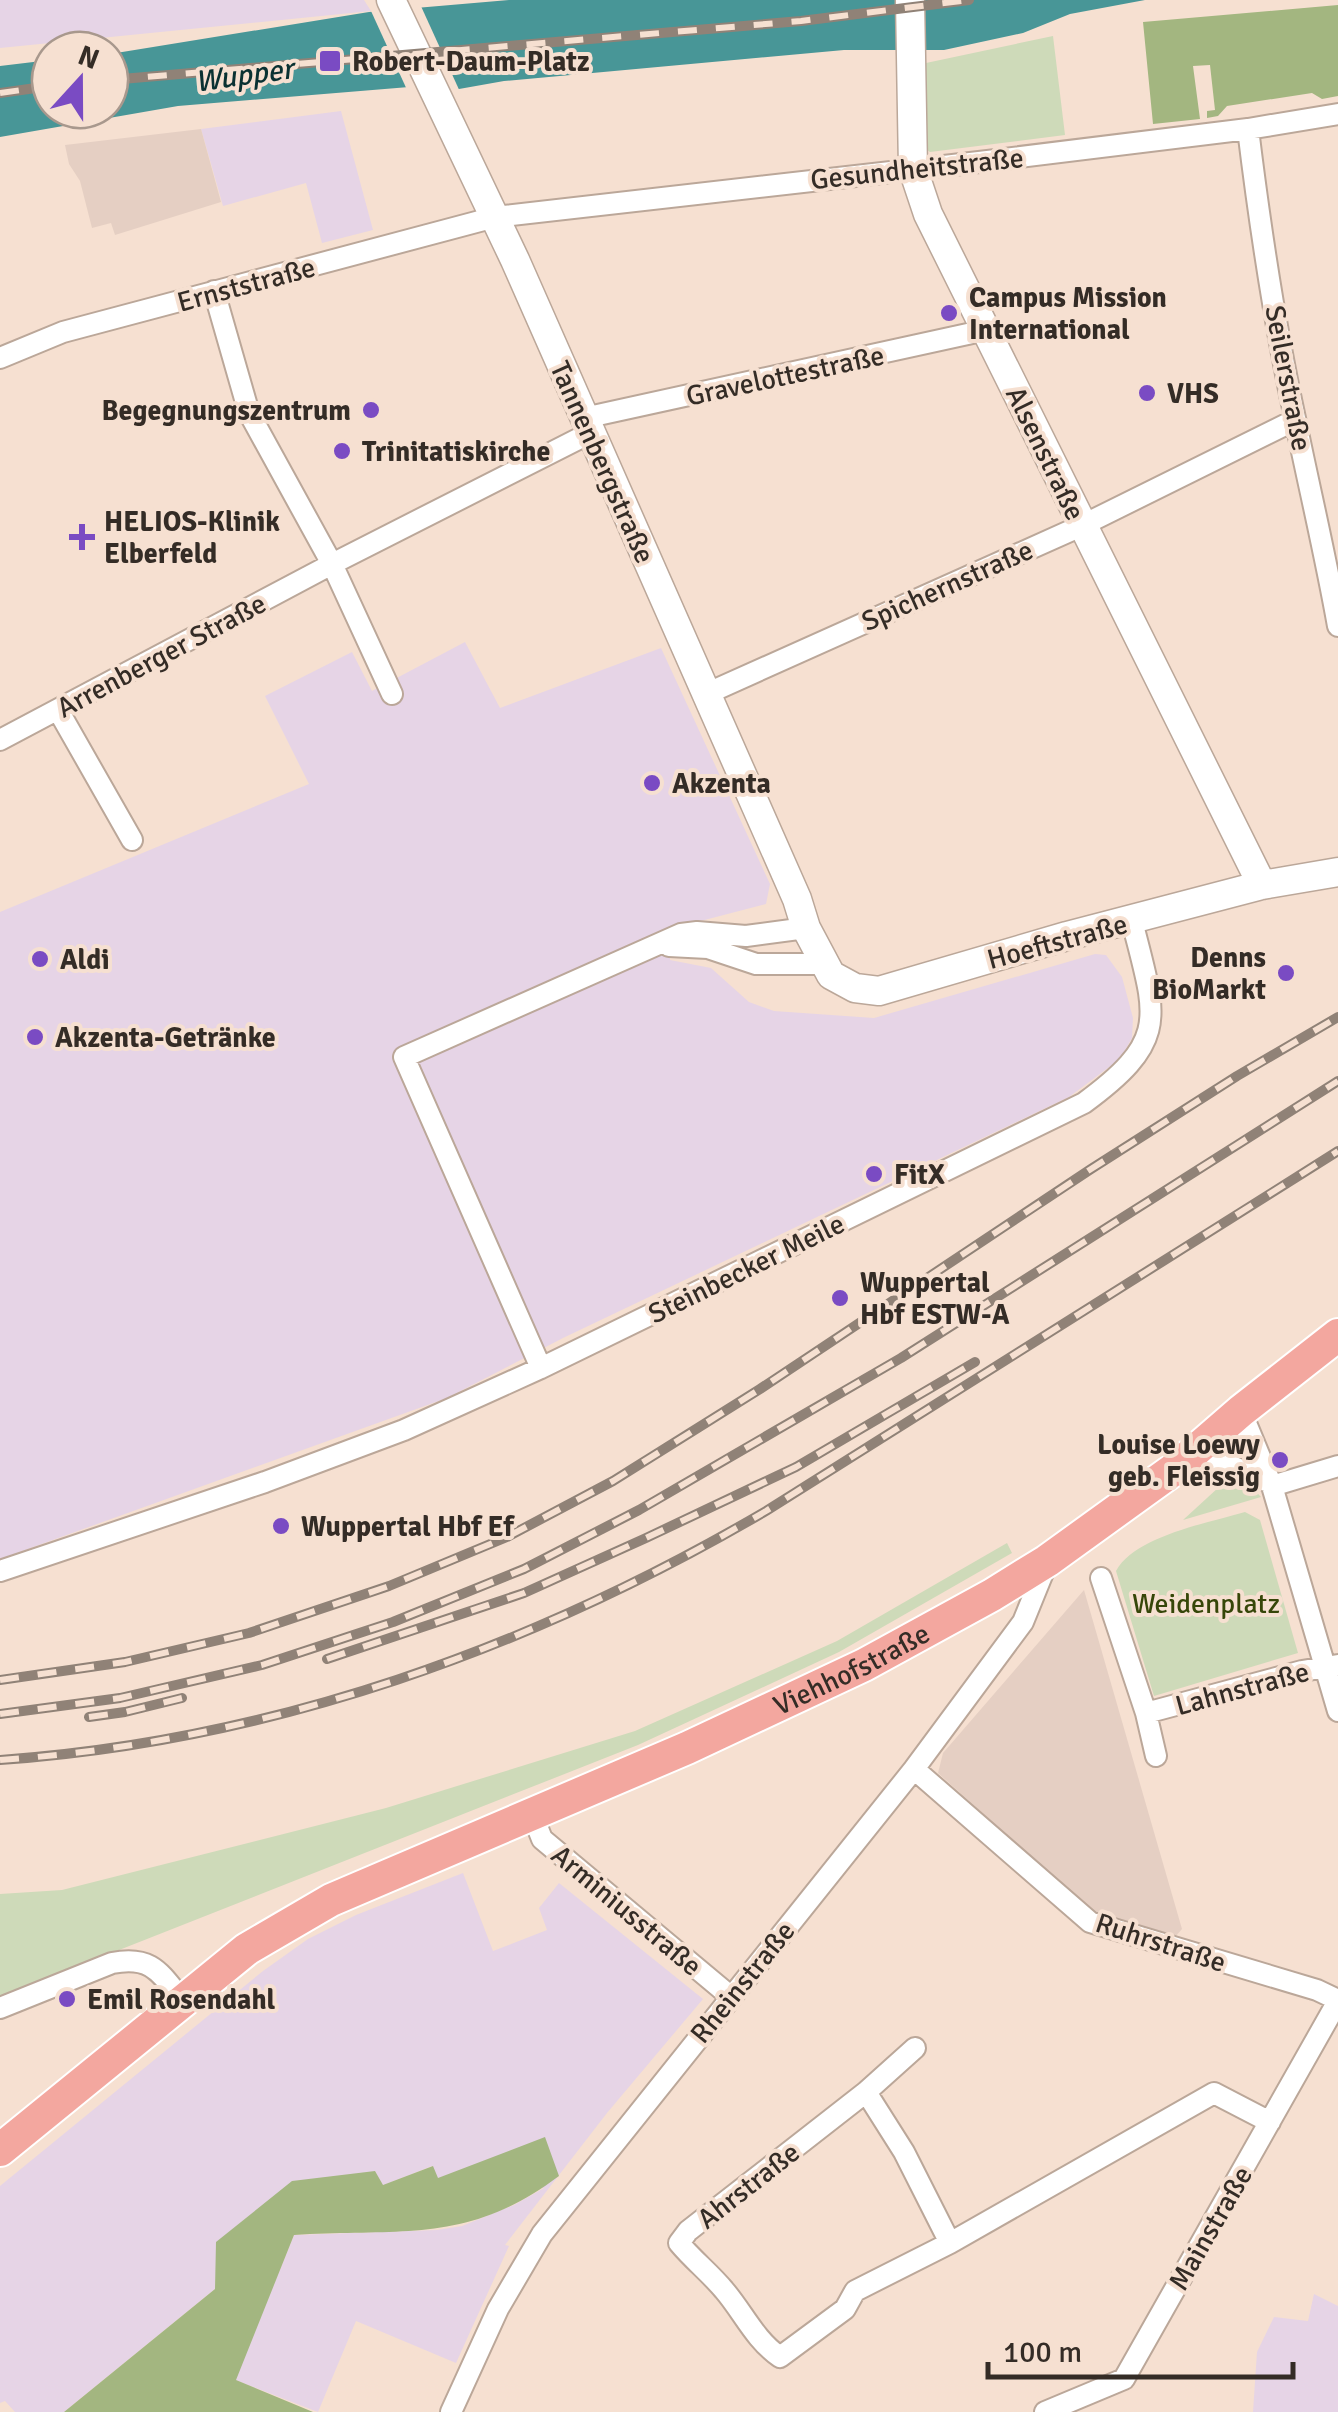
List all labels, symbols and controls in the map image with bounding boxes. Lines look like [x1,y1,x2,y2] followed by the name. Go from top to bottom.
[30,30,130,130] north arrow
[73,38,104,77] text: N
[352,45,590,79] place label: Robert-Daum-Platz
[317,48,343,74] marker: Robert-Daum-Platz
[193,50,299,101] water label: Wupper
[809,141,1025,197] street label: Gesundheitstraße
[174,250,319,320] street label: Ernststraße
[969,281,1167,347] place label: Campus Mission International
[938,302,960,324] marker: Campus Mission International
[1257,303,1319,454] street label: Seilerstraße
[683,338,887,414] street label: Gravelottestraße
[542,356,662,569] street label: Tannenbergstraße
[1167,377,1219,411] place label: VHS
[998,381,1092,526] street label: Alsenstraße
[1136,382,1158,404] marker: VHS
[101,394,351,428] place label: Begegnungszentrum
[360,399,382,421] marker: Begegnungszentrum
[362,435,550,469] place label: Trinitatiskirche
[331,440,353,462] marker: Trinitatiskirche
[104,505,280,571] place label: HELIOS-Klinik Elberfeld
[69,524,95,550] marker: HELIOS-Klinik Elberfeld
[856,533,1038,639] street label: Spichernstraße
[51,586,272,725] street label: Arrenberger Straße
[672,767,771,801] place label: Akzenta
[641,772,663,794] marker: Akzenta
[983,907,1131,977] street label: Hoeftstraße
[1152,941,1267,1007] place label: Denns BioMarkt
[60,943,110,977] place label: Aldi
[29,948,51,970] marker: Aldi
[1275,962,1297,984] marker: Denns BioMarkt
[55,1021,276,1055] place label: Akzenta-Getränke
[24,1026,46,1048] marker: Akzenta-Getränke
[894,1158,946,1192] place label: FitX
[863,1163,885,1185] marker: FitX
[643,1207,850,1331] street label: Steinbecker Meile
[860,1266,1010,1332] place label: Wuppertal Hbf ESTW-A
[829,1287,851,1309] marker: Wuppertal Hbf ESTW-A
[1097,1428,1260,1494] place label: Louise Loewy geb. Fleissig
[1269,1449,1291,1471] marker: Louise Loewy geb. Fleissig
[301,1510,515,1544] place label: Wuppertal Hbf Ef
[270,1515,292,1537] marker: Wuppertal Hbf Ef
[1132,1587,1280,1621] park label: Weidenplatz
[768,1617,936,1723] street label: Viehhofstraße
[1172,1655,1313,1723] street label: Lahnstraße
[544,1838,708,1983] street label: Arminiusstraße
[1091,1906,1230,1980] street label: Ruhrstraße
[683,1915,802,2050] street label: Rheinstraße
[87,1983,276,2017] place label: Emil Rosendahl
[56,1988,78,2010] marker: Emil Rosendahl
[691,2135,807,2236] street label: Ahrstraße
[1162,2160,1260,2297] street label: Mainstraße
[988,2317,1293,2379] scale bar
[1003,2334,1082,2371] text: 100 m

